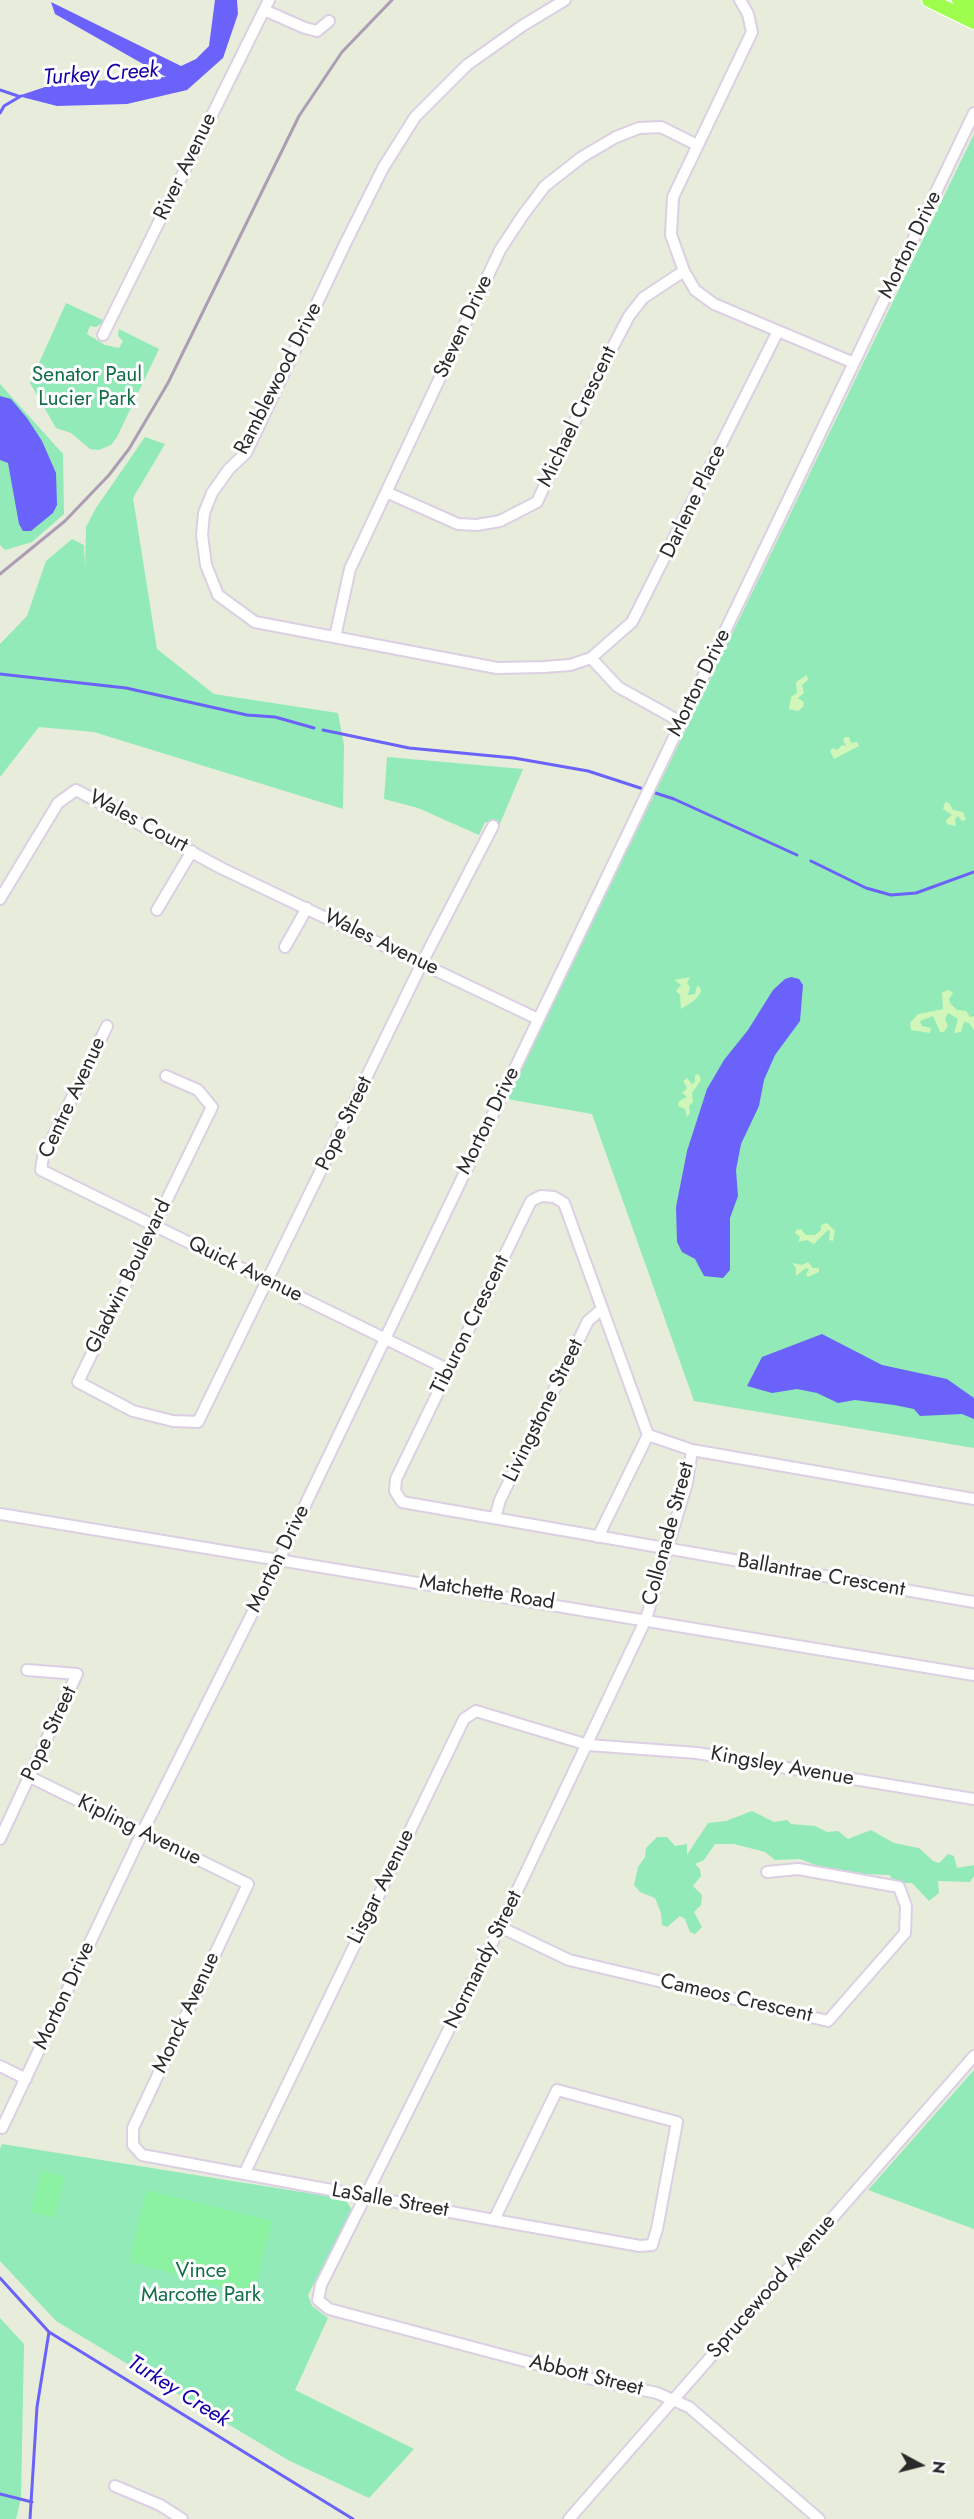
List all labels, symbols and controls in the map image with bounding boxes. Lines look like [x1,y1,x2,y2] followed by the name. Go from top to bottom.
[42,58,160,92] water label: Turkey Creek
[149,109,223,225] street label: River Avenue
[874,187,948,303] street label: Morton Drive
[429,271,499,383] street label: Steven Drive
[230,299,328,459] street label: Ramblewood Drive
[533,343,623,491] street label: Michael Crescent
[32,363,142,413] park label: Senator Paul Lucier Park
[656,441,732,563] street label: Darlene Place
[663,625,737,741] street label: Morton Drive
[84,785,192,859] street label: Wales Court
[319,904,443,982] street label: Wales Avenue
[34,1033,112,1163] street label: Centre Avenue
[452,1063,526,1179] street label: Morton Drive
[311,1073,379,1175] street label: Pope Street
[81,1196,177,1358] street label: Gladwin Boulevard
[184,1231,306,1309] street label: Quick Avenue
[426,1251,516,1399] street label: Tiburon Crescent
[499,1335,589,1487] street label: Livingstone Street
[638,1460,700,1608] street label: Collonade Street
[242,1501,316,1617] street label: Morton Drive
[735,1549,907,1603] street label: Ballantrae Crescent
[418,1570,556,1616] street label: Matchette Road
[17,1683,83,1785] street label: Pope Street
[708,1742,856,1792] street label: Kingsley Avenue
[73,1790,205,1872] street label: Kipling Avenue
[343,1826,421,1948] street label: Lisgar Avenue
[440,1887,528,2033] street label: Normandy Street
[29,1938,101,2054] street label: Morton Drive
[148,1949,226,2077] street label: Monck Avenue
[657,1969,815,2029] street label: Cameos Crescent
[330,2178,450,2224] street label: LaSalle Street
[703,2210,841,2364] street label: Sprucewood Avenue
[141,2259,261,2309] park label: Vince Marcotte Park
[122,2350,234,2434] water label: Turkey Creek
[527,2350,645,2402] street label: Abbott Street
[890,2435,950,2495] north arrow
[926,2460,951,2475] text: N

